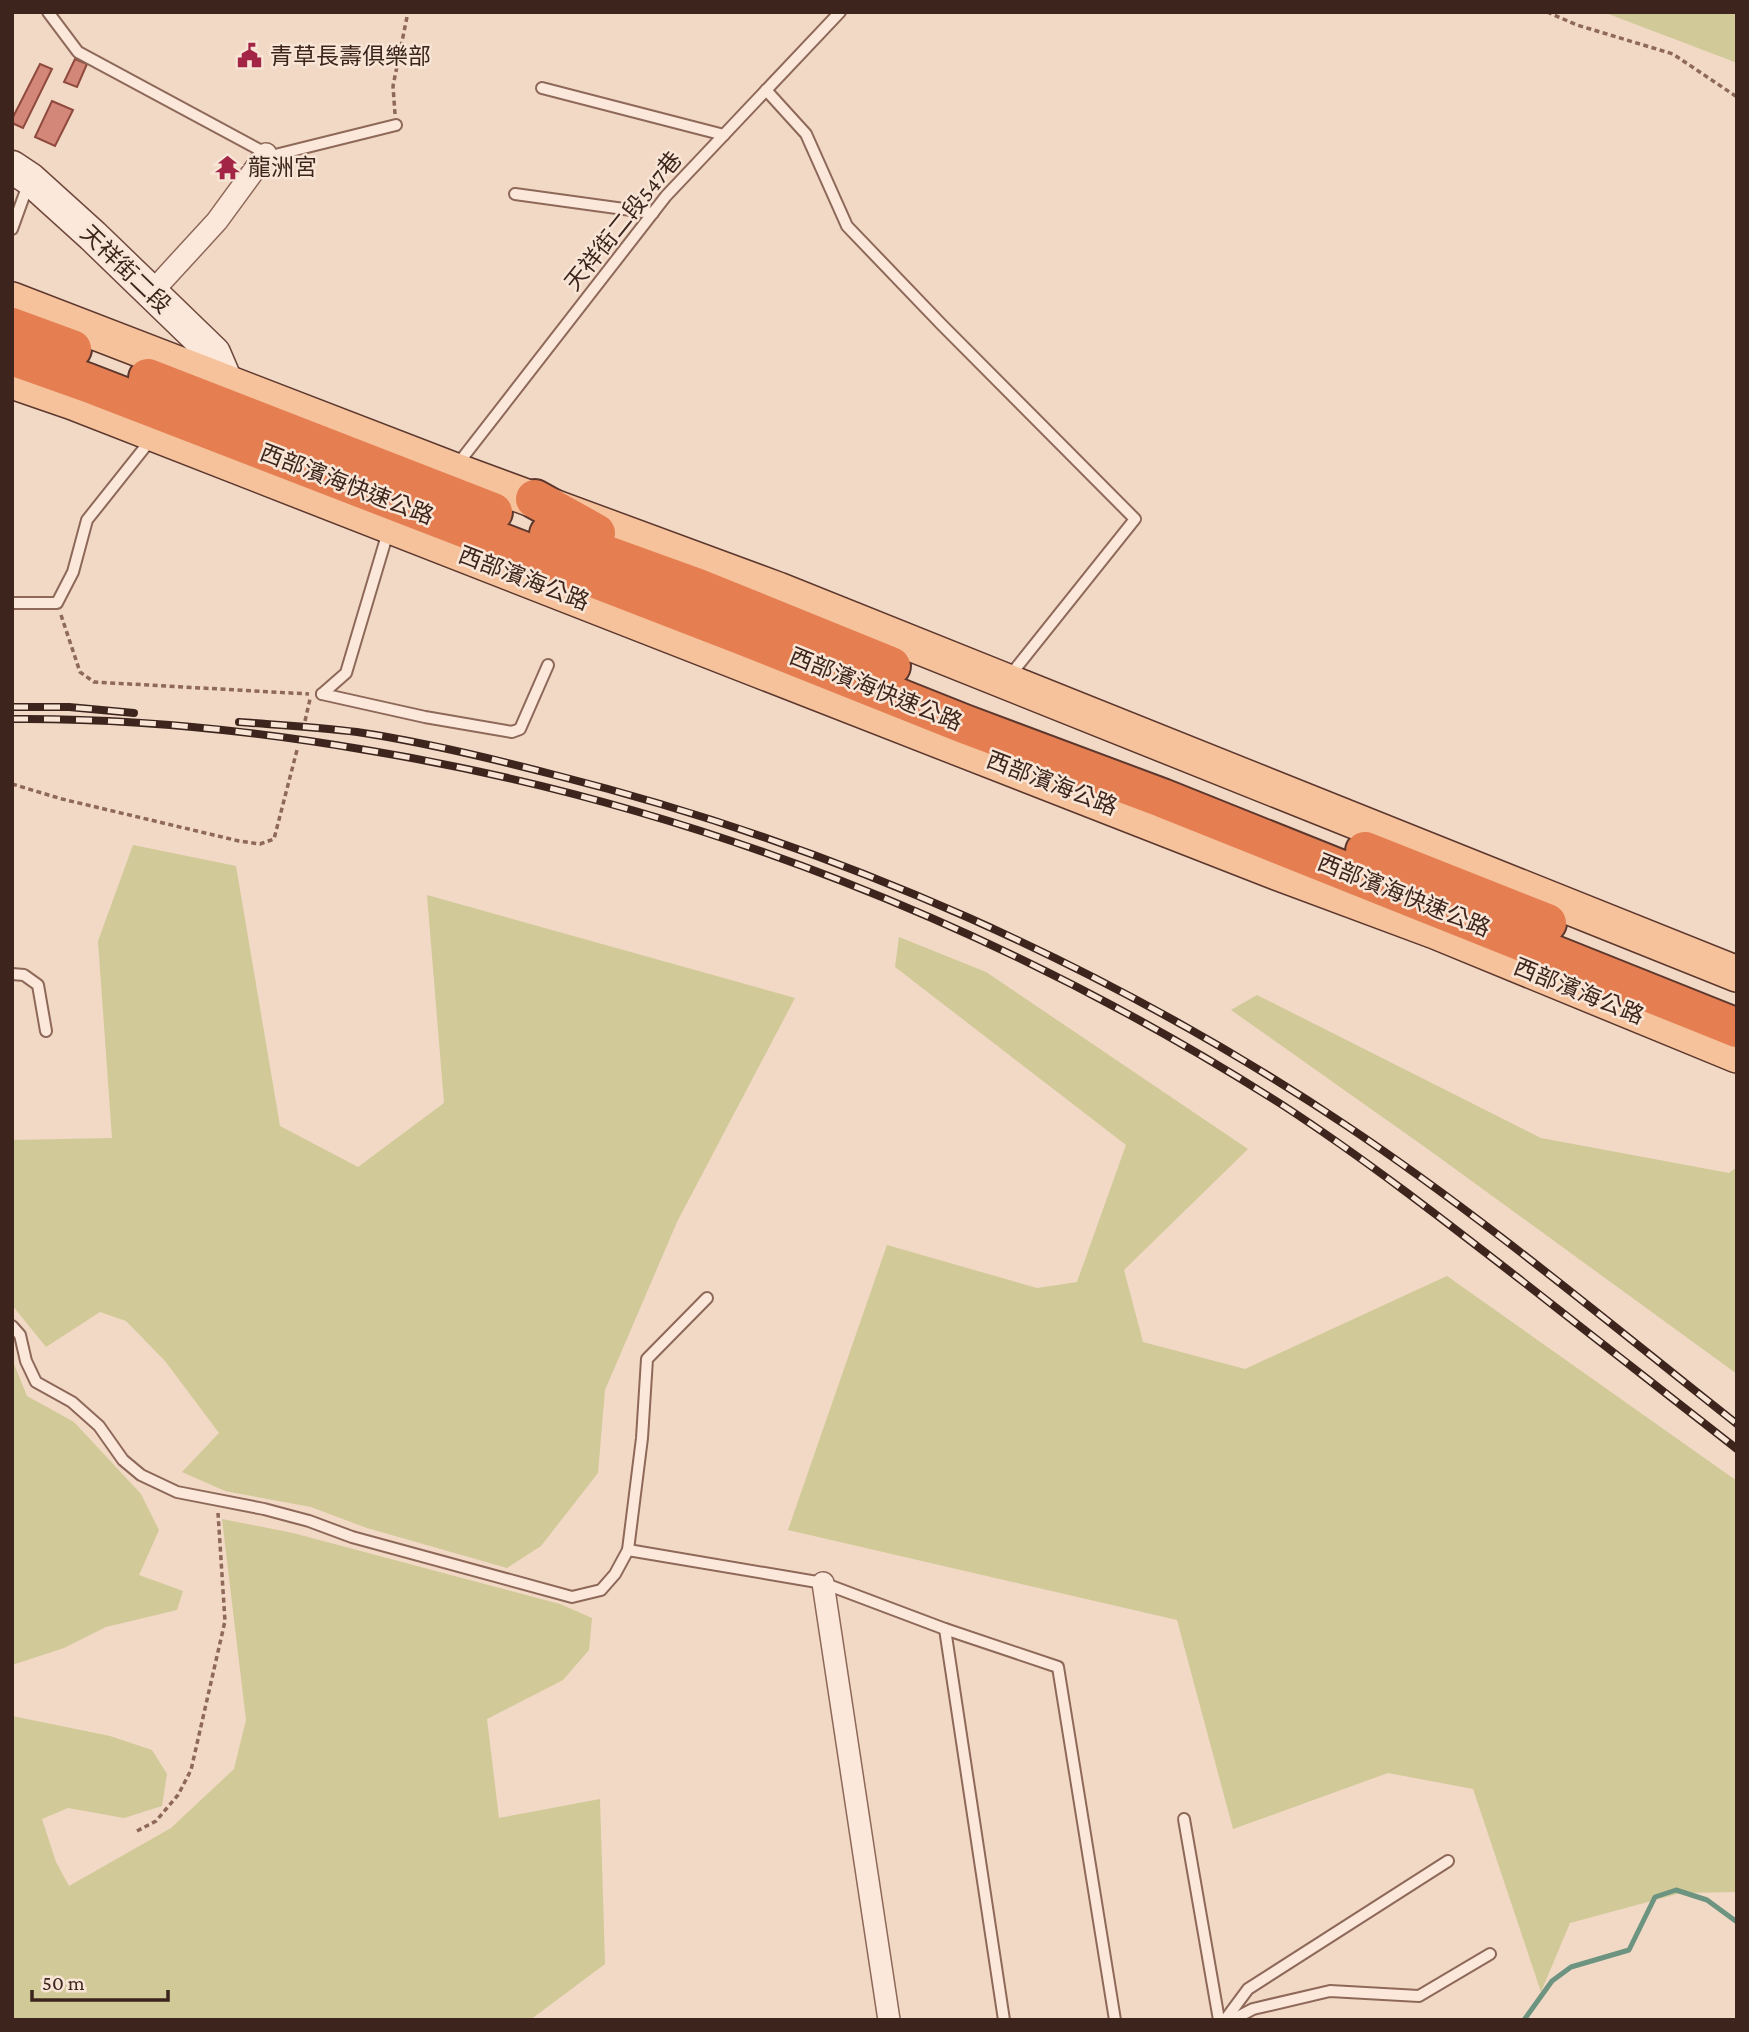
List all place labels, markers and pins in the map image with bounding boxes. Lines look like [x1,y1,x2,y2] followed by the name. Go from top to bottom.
[236,42,264,70] public building icon: 青草長壽俱樂部
[270,43,431,69] place label: 青草長壽俱樂部
[214,153,242,181] temple icon: 龍洲宮
[248,154,317,180] place label: 龍洲宮

